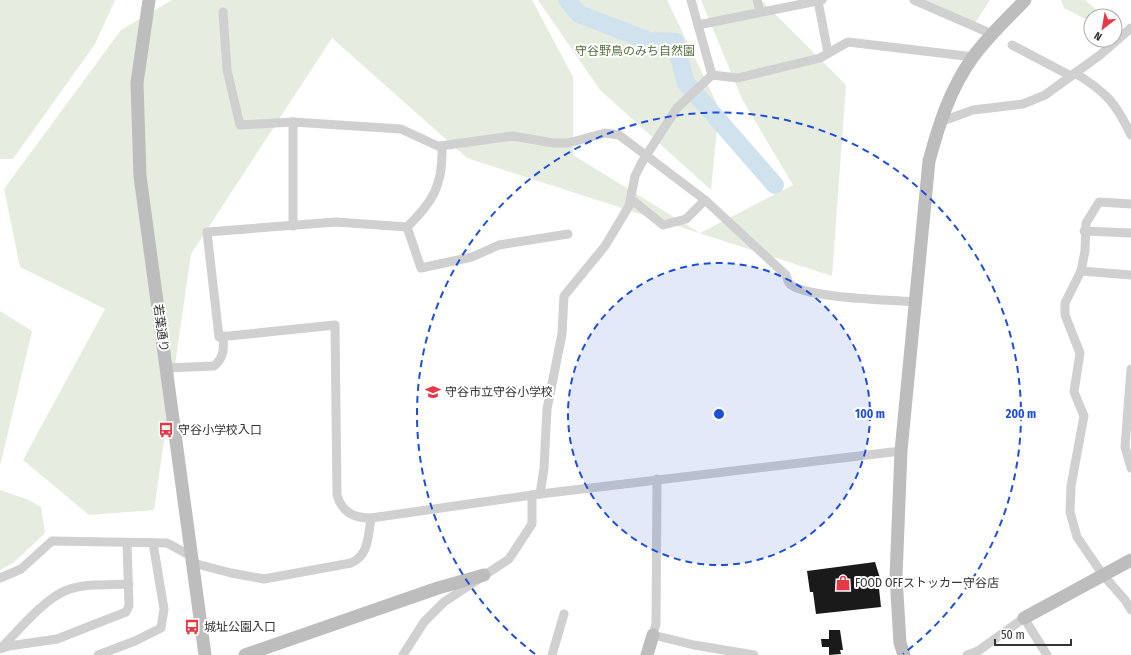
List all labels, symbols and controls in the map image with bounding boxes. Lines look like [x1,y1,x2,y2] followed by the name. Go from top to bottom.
[1083,8,1123,48] north arrow
[1092,29,1104,43] text: N
[575,44,695,58] park label: 守谷野鳥のみち自然園
[151,303,171,353] street label: 若葉通り
[424,383,442,401] school or university icon: 守谷市立守谷小学校
[445,385,553,399] place label: 守谷市立守谷小学校
[712,407,726,421] centre of rings
[855,407,885,421] text: 100 m
[1005,407,1036,421] text: 200 m
[157,421,175,439] bus stop icon: 守谷小学校入口
[178,423,262,437] place label: 守谷小学校入口
[834,574,852,592] shop icon: FOOD OFFストッカー守谷店
[855,576,999,590] place label: FOOD OFFストッカー守谷店
[183,618,201,636] bus stop icon: 城址公園入口
[204,620,276,634] place label: 城址公園入口
[995,621,1071,647] scale bar
[1001,628,1025,642] text: 50 m

